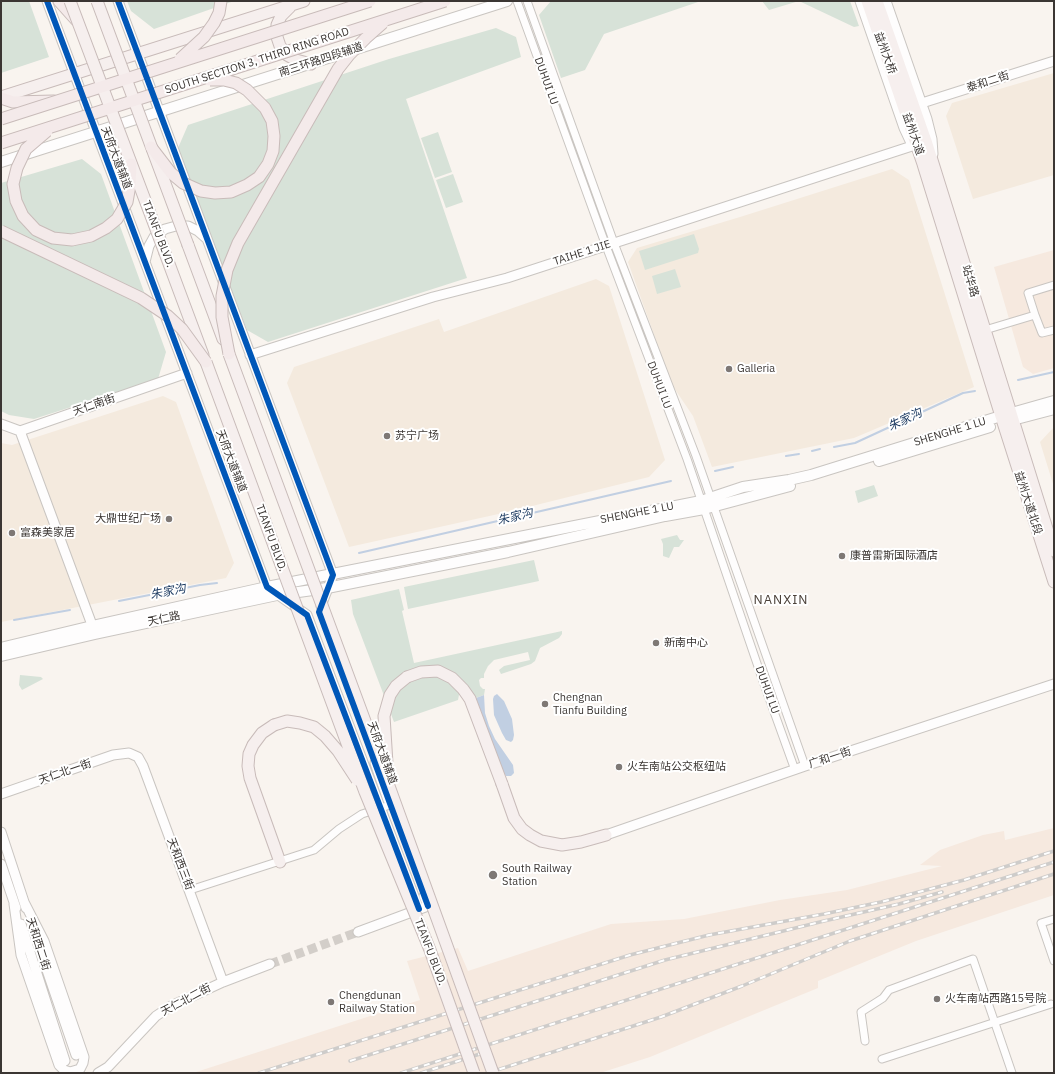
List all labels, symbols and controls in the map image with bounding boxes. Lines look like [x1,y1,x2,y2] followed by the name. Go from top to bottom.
[163,25,351,97] street label: SOUTH SECTION 3, THIRD RING ROAD
[871,30,899,76] street label: 益州大桥
[277,40,365,80] street label: 南三环路四段辅道
[531,55,561,107] street label: DUHUI LU
[965,69,1011,95] street label: 泰和二街
[900,111,926,157] street label: 益州大道
[98,125,134,191] street label: 天府大道辅道
[139,199,177,269] street label: TIANFU BLVD.
[552,238,612,268] street label: TAIHE 1 JIE
[959,263,981,299] street label: 站华路
[644,359,674,411] street label: DUHUI LU
[737,362,775,376] place label: Galleria
[724,364,734,374] marker: Galleria
[71,392,117,418] street label: 天仁南街
[886,406,924,434] water label: 朱家沟
[912,415,988,449] street label: SHENGHE 1 LU
[213,428,249,494] street label: 天府大道辅道
[395,429,439,443] place label: 苏宁广场
[382,431,392,441] marker: 苏宁广场
[1012,470,1044,536] street label: 益州大道北段
[599,499,675,527] street label: SHENGHE 1 LU
[253,503,289,573] street label: TIANFU BLVD.
[496,506,534,528] water label: 朱家沟
[95,512,161,526] place label: 大鼎世纪广场
[164,514,174,524] marker: 大鼎世纪广场
[20,526,75,540] place label: 富森美家居
[7,528,17,538] marker: 富森美家居
[850,549,938,563] place label: 康普雷斯国际酒店
[837,551,847,561] marker: 康普雷斯国际酒店
[149,581,187,603] water label: 朱家沟
[753,592,809,608] district label: NANXIN
[146,609,182,629] street label: 天仁路
[664,636,708,650] place label: 新南中心
[651,638,661,648] marker: 新南中心
[752,664,782,716] street label: DUHUI LU
[553,691,627,717] place label: Chengnan Tianfu Building
[540,699,550,709] marker: Chengnan Tianfu Building
[365,720,399,786] street label: 天府大道辅道
[807,745,853,771] street label: 广和一街
[37,757,93,787] street label: 天仁北一街
[627,760,726,774] place label: 火车南站公交枢纽站
[614,762,624,772] marker: 火车南站公交枢纽站
[164,836,196,892] street label: 天和西三街
[502,862,572,888] place label: South Railway Station
[487,869,499,881] marker: South Railway Station
[23,916,53,972] street label: 天和西二街
[411,917,449,987] street label: TIANFU BLVD.
[159,981,213,1019] street label: 天仁北二街
[339,989,415,1015] place label: Chengdunan Railway Station
[945,992,1046,1006] place label: 火车南站西路15号院
[932,994,942,1004] marker: 火车南站西路15号院
[326,997,336,1007] marker: Chengdunan Railway Station

